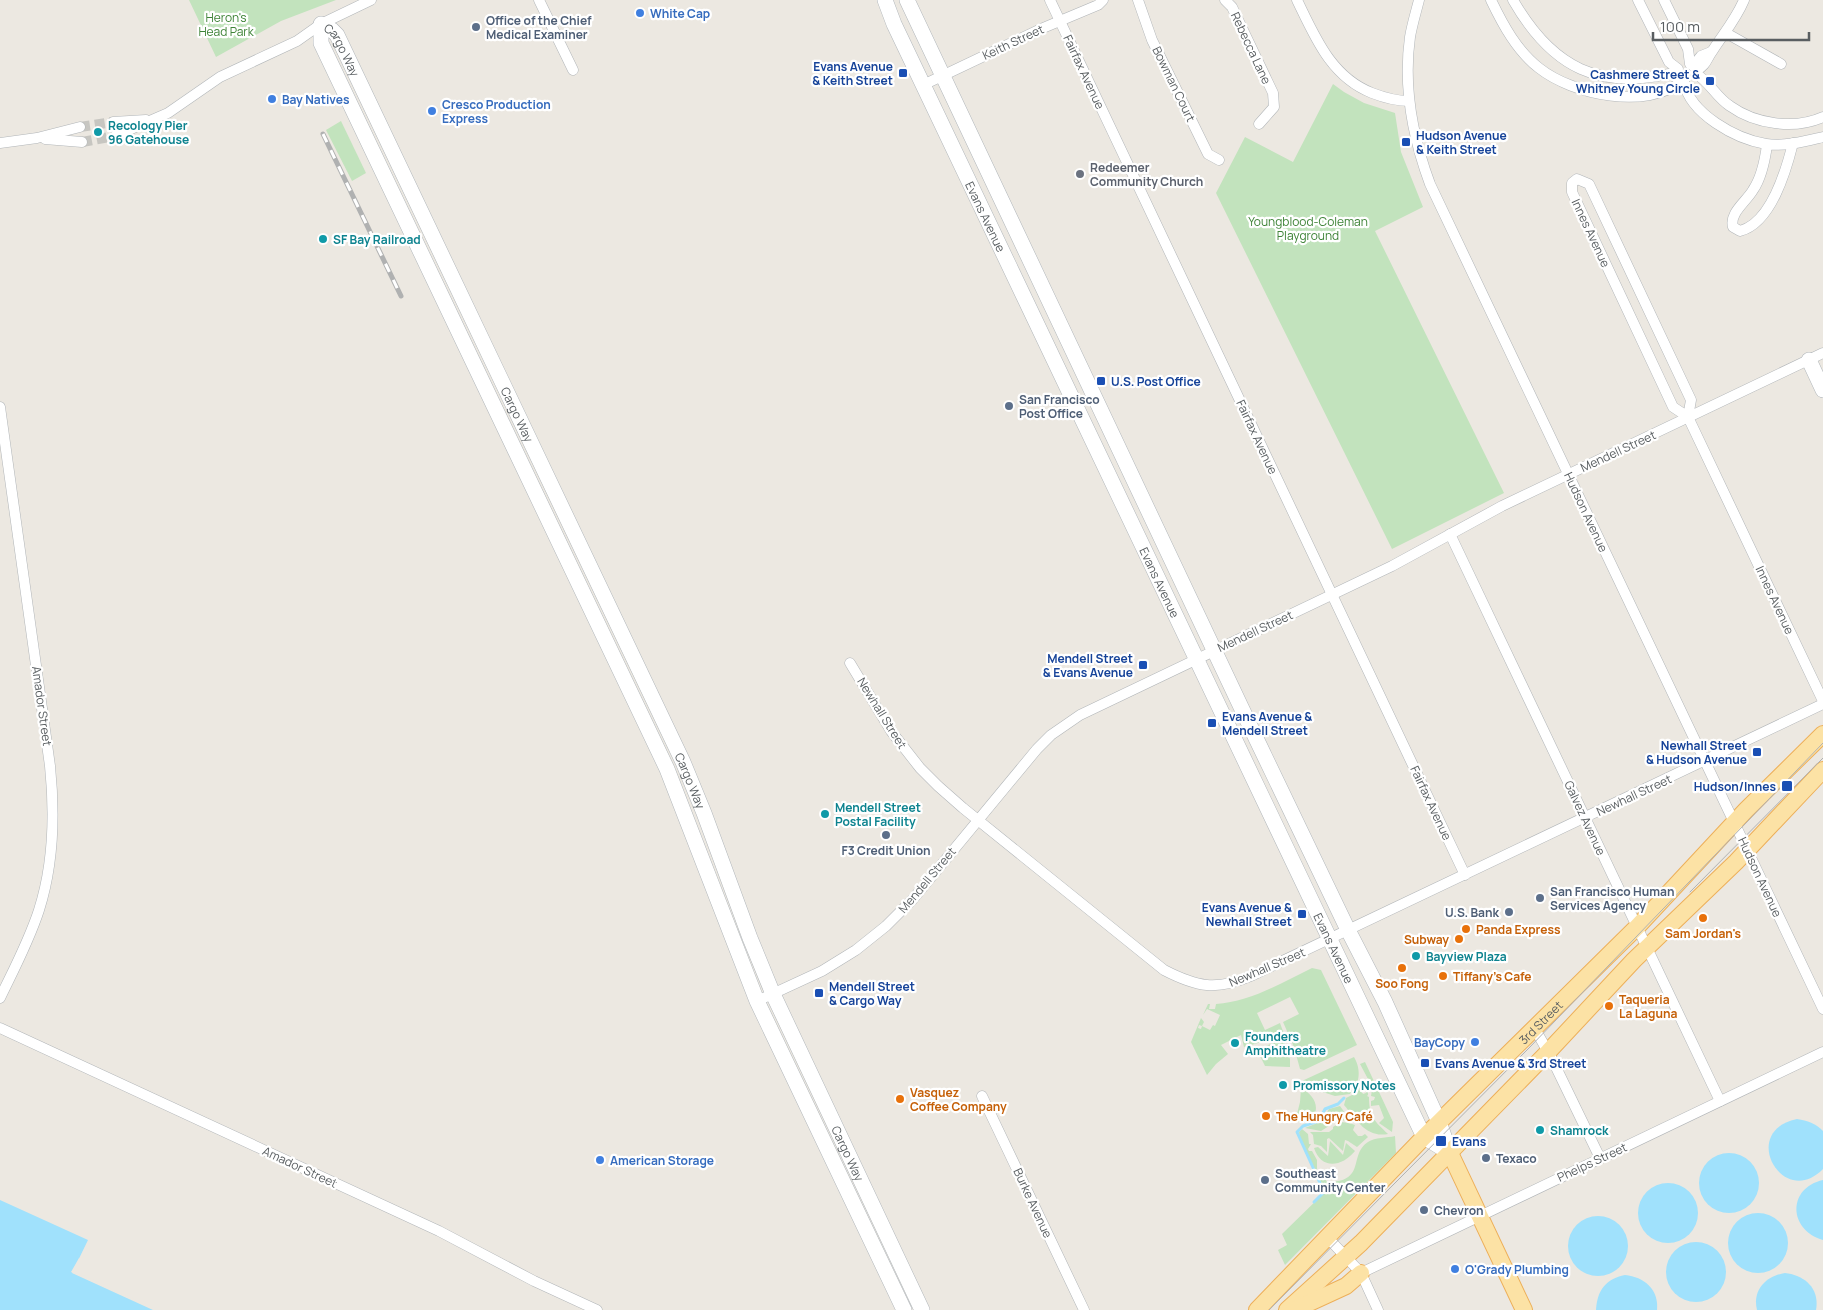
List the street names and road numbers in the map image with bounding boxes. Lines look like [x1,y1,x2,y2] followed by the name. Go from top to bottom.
[1227,9,1275,87] street label: Rebecca Lane
[321,19,364,80] street label: Cargo Way
[979,20,1047,64] street label: Keith Street
[1059,32,1109,112] street label: Fairfax Avenue
[1148,44,1200,125] street label: Bowman Court
[962,179,1010,255] street label: Evans Avenue
[1568,196,1614,270] street label: Innes Avenue
[497,384,538,445] street label: Cargo Way
[1232,397,1282,477] street label: Fairfax Avenue
[1578,426,1659,476] street label: Mendell Street
[1560,469,1612,555] street label: Hudson Avenue
[1136,544,1184,620] street label: Evans Avenue
[1752,563,1798,637] street label: Innes Avenue
[1215,606,1296,656] street label: Mendell Street
[28,665,56,747] street label: Amador Street
[853,674,911,752] street label: Newhall Street
[671,750,710,812] street label: Cargo Way
[1406,763,1456,843] street label: Fairfax Avenue
[1594,770,1675,820] street label: Newhall Street
[1560,778,1610,858] street label: Galvez Avenue
[1734,834,1786,920] street label: Hudson Avenue
[894,843,960,917] street label: Mendell Street
[1310,910,1358,986] street label: Evans Avenue
[1226,943,1308,991] street label: Newhall Street
[1515,996,1566,1048] street label: 3rd Street
[828,1123,869,1184] street label: Cargo Way
[1554,1138,1630,1186] street label: Phelps Street
[260,1142,340,1192] street label: Amador Street
[1009,1165,1057,1241] street label: Burke Avenue

